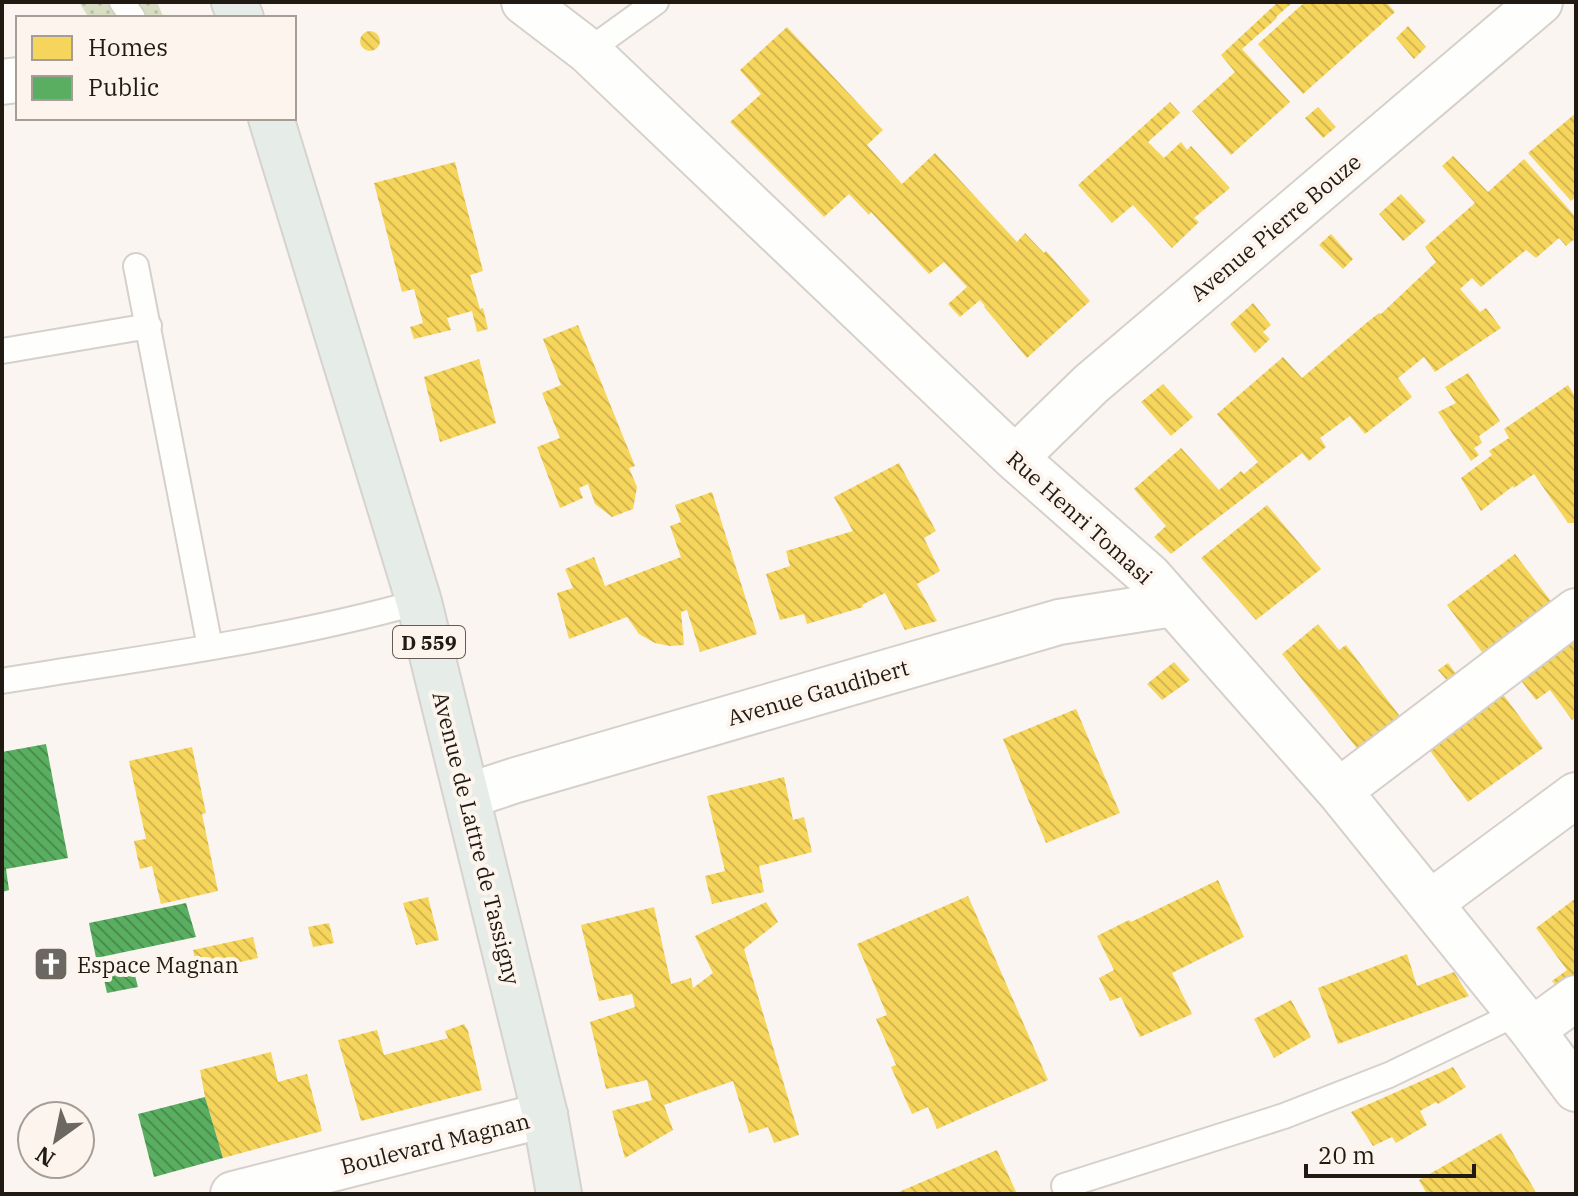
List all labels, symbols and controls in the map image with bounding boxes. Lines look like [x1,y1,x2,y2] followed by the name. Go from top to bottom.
[16,16,296,120] legend
[88,31,168,63] text: Homes
[88,71,159,103] text: Public
[1183,147,1367,307] street label: Avenue Pierre Bouze
[1001,444,1159,590] street label: Rue Henri Tomasi
[393,626,465,658] road number: D 559
[724,652,912,732] street label: Avenue Gaudibert
[427,688,528,988] street label: Avenue de Lattre de Tassigny
[32,945,70,983] church icon: Espace Magnan
[77,950,239,979] place label: Espace Magnan
[16,1100,96,1180] north arrow
[337,1105,533,1181] street label: Boulevard Magnan
[1306,1128,1474,1178] scale bar
[1318,1139,1375,1171] text: 20 m
[30,1140,60,1174] text: N

